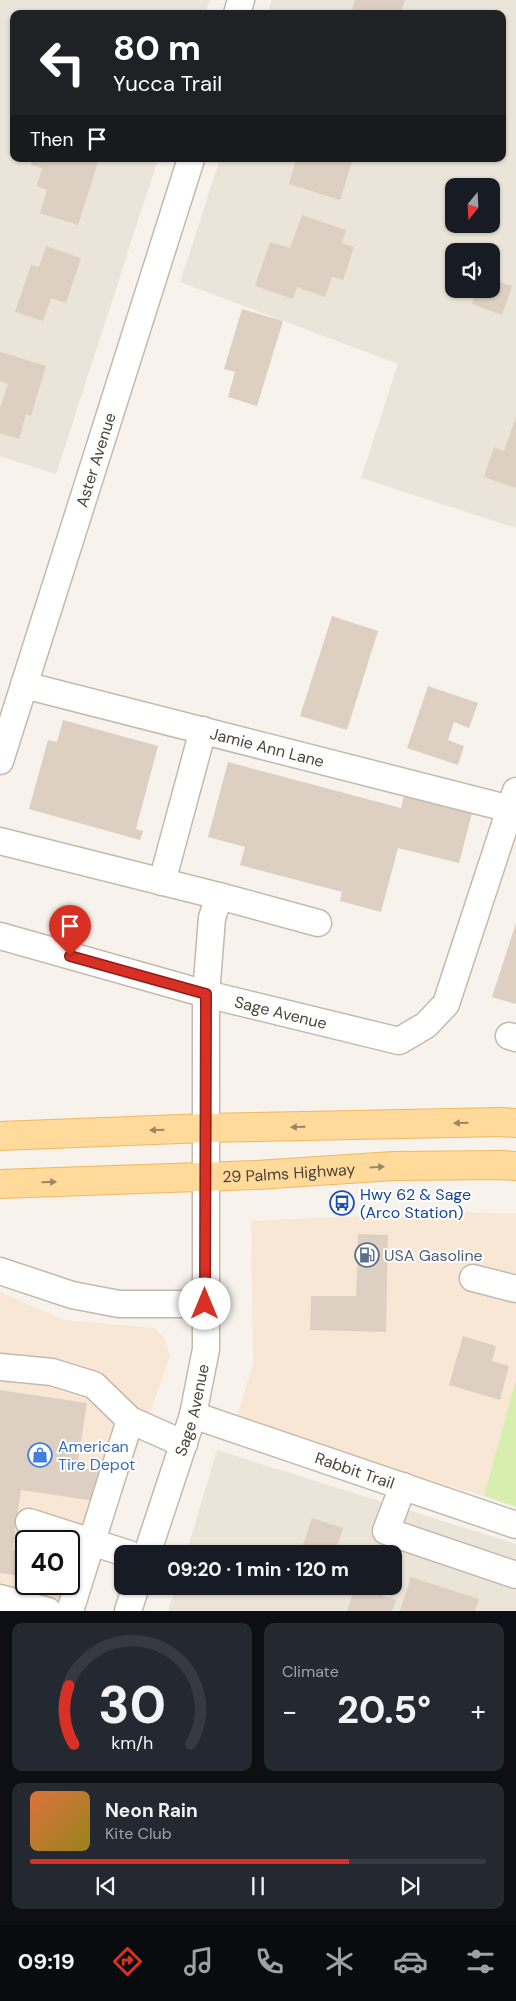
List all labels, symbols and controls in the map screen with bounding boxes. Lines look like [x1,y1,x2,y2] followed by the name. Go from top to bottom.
[113,25,201,71] text: 80 m
[30,30,95,95] icon: left
[113,69,222,98] text: Yucca Trail
[83,125,111,153] icon: arrive
[30,127,73,152] text: Then
[445,178,500,232] north arrow
[445,178,500,298] map controls
[445,243,500,298] button: sound
[71,410,121,510] street label: Aster Avenue
[208,723,326,772] street label: Jamie Ann Lane
[49,905,91,956] pin
[56,912,84,940] icon: arrive
[232,991,329,1034] street label: Sage Avenue
[452,1119,468,1127] one-way arrow
[290,1123,306,1131] one-way arrow
[149,1126,165,1134] one-way arrow
[222,1159,356,1187] street label: 29 Palms Highway
[370,1163,386,1171] one-way arrow
[41,1178,57,1186] one-way arrow
[360,1184,471,1223] place label: Hwy 62 & Sage (Arco Station)
[329,1190,355,1216] bus stop icon: Hwy 62 & Sage (Arco Station)
[354,1242,380,1268] fuel station icon: USA Gasoline
[384,1245,483,1266] place label: USA Gasoline
[178,1277,230,1329] position arrow
[170,1362,214,1459] street label: Sage Avenue
[58,1436,135,1475] place label: American Tire Depot
[27,1442,53,1468] shop icon: American Tire Depot
[312,1447,397,1494] street label: Rabbit Trail
[15,1530,80,1595] speed limit sign: 40
[167,1557,349,1582] text: 09:20 · 1 min · 120 m
[282,1661,339,1682] text: Climate
[98,1671,166,1739] text: 30
[337,1685,431,1735] text: 20.5°
[282,1693,297,1730] text: −
[471,1693,486,1730] text: +
[111,1731,153,1755] text: km/h
[105,1798,198,1823] text: Neon Rain
[105,1823,172,1844] text: Kite Club
[92,1872,120,1900] icon: previous
[244,1872,272,1900] icon: pause
[396,1872,424,1900] icon: next
[110,1944,145,1979] icon: directions
[181,1944,216,1979] icon: music
[252,1944,287,1979] icon: phone
[322,1944,357,1979] icon: climate
[393,1944,428,1979] icon: car
[463,1944,498,1979] icon: filters
[18,1947,75,1976] text: 09:19

